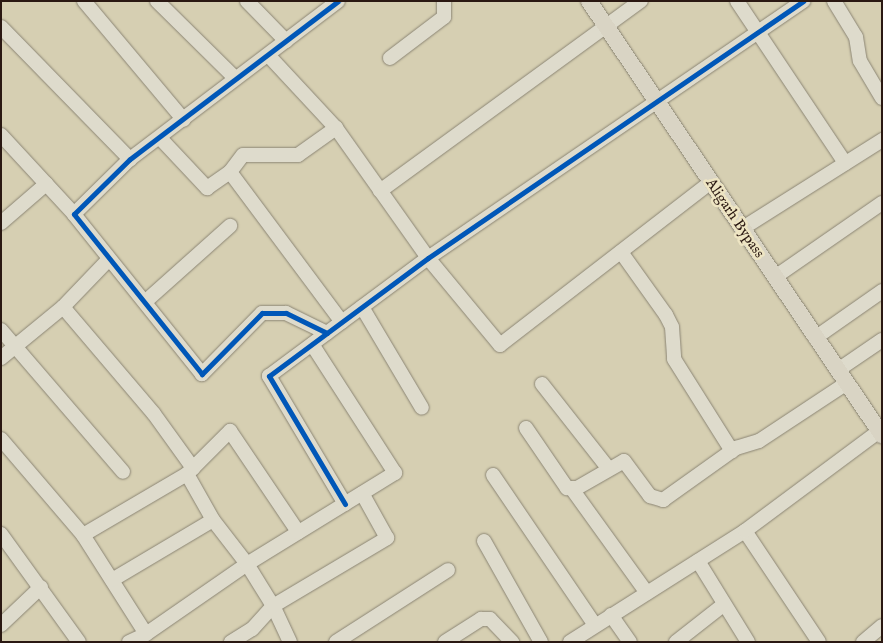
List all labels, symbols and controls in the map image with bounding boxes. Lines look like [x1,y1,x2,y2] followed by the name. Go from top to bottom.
[702,175,768,261] street label: Aligarh Bypass

